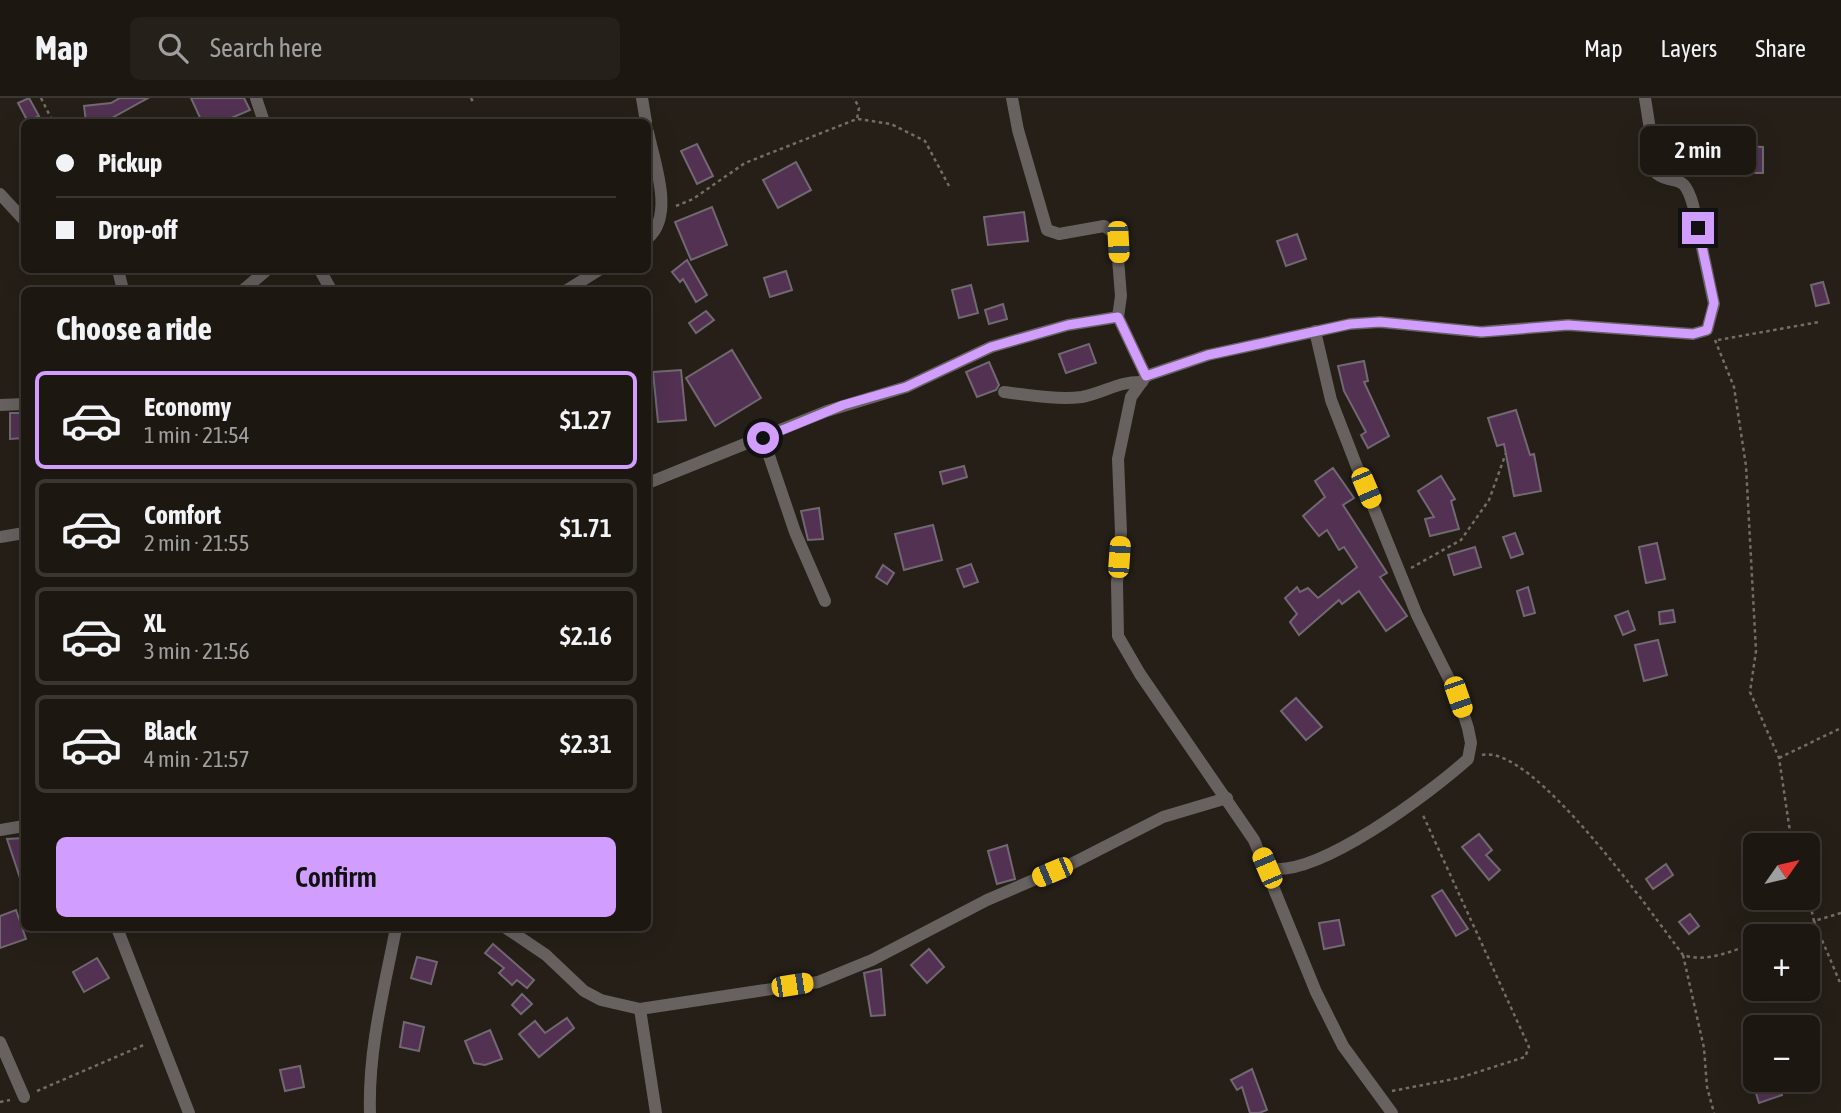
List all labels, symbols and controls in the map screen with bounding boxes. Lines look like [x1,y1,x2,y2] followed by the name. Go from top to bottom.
[130,17,620,80] search box
[35,29,88,67] text: Map
[154,29,192,67] icon: search
[210,33,322,63] text: Search here
[1584,35,1623,62] text: Map
[1661,35,1717,62] text: Layers
[1755,35,1806,62] text: Share
[1640,127,1756,176] callout: 2 min
[1675,137,1721,163] text: 2 min
[98,148,162,178] text: Pickup
[1682,212,1714,244] route end
[98,215,178,245] text: Drop-off
[1107,220,1130,264] car
[56,310,212,347] text: Choose a ride
[60,389,123,452] icon: car
[144,392,231,422] text: Economy
[560,405,612,435] text: $1.27
[144,422,250,448] text: 1 min · 21:54
[747,422,779,454] route start
[1349,465,1384,511] car
[60,497,123,560] icon: car
[144,500,221,530] text: Comfort
[560,513,612,543] text: $1.71
[144,530,250,556] text: 2 min · 21:55
[1108,535,1131,579] car
[60,605,123,668] icon: car
[144,608,166,638] text: XL
[560,621,612,651] text: $2.16
[144,638,250,664] text: 3 min · 21:56
[1442,674,1475,720] car
[60,713,123,776] icon: car
[144,716,196,746] text: Black
[560,729,612,759] text: $2.31
[144,746,250,772] text: 4 min · 21:57
[1743,833,1820,910] north arrow
[1743,833,1820,1092] map controls
[56,837,616,917] button: Confirm
[1250,845,1285,891] car
[1029,854,1076,890] car
[1743,924,1820,1001] button: +
[770,971,815,999] car
[1743,1015,1820,1092] button: −

